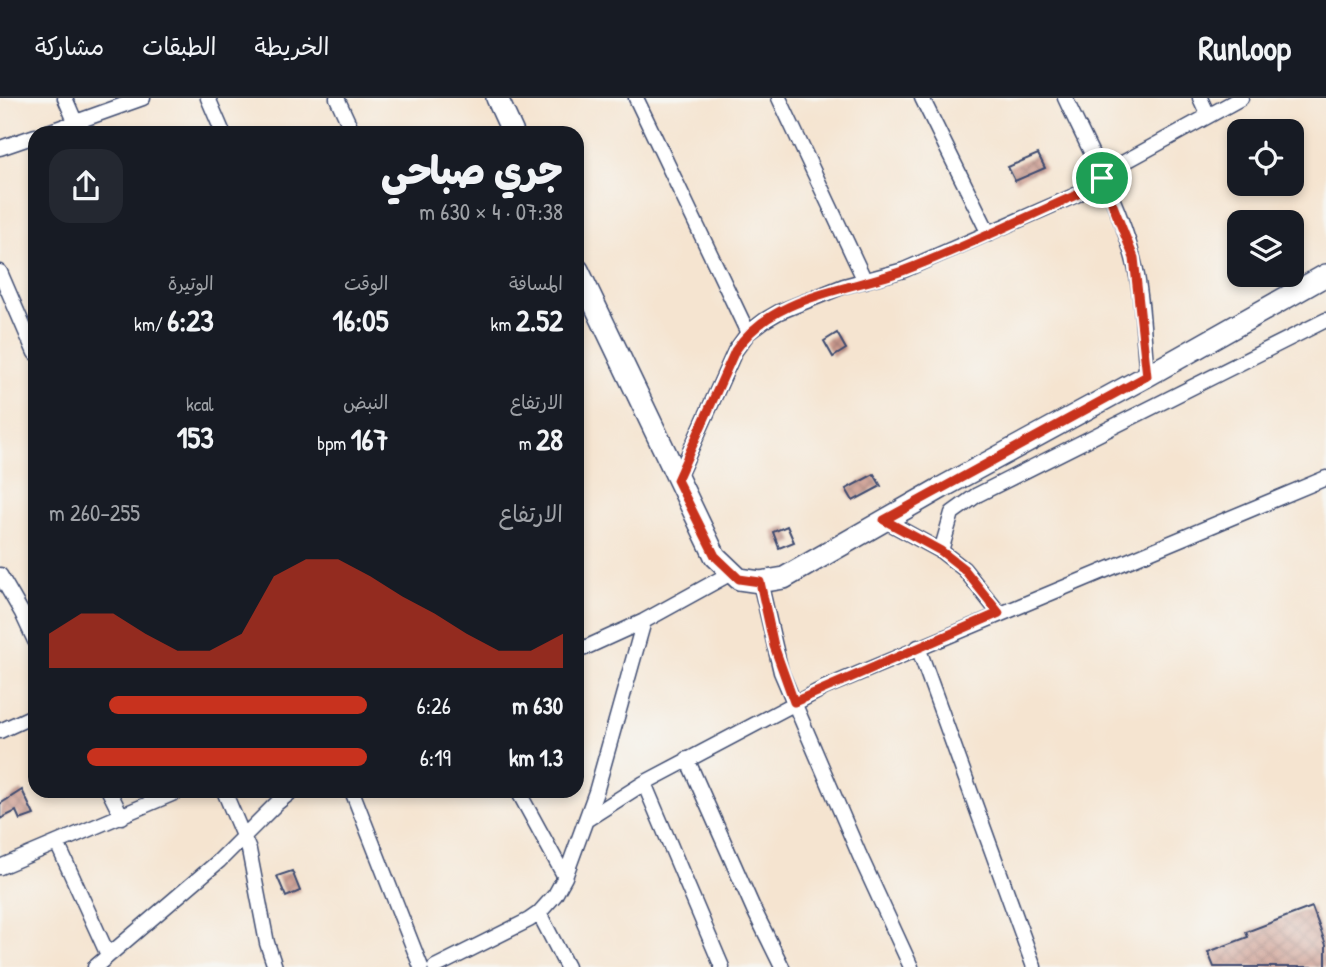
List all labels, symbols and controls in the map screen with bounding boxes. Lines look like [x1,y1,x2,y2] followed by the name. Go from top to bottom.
[1198,26,1291,70] text: Runloop
[35,30,104,62] text: مشاركة
[142,30,217,62] text: الطبقات
[255,30,329,62] text: الخريطة
[1227,119,1304,287] map controls
[1227,119,1304,196] button: locate
[381,144,563,196] text: جري صباحي
[1072,148,1132,208] pin
[49,149,123,223] button: share
[1083,159,1121,197] icon: arrive
[419,196,563,227] text: 07:38 · 4 × 630 m
[1227,210,1304,287] button: layers
[168,270,214,296] text: الوتيرة
[344,270,388,296] text: الوقت
[509,270,563,296] text: المسافة
[167,300,214,340] text: 6:23
[332,300,388,340] text: 16:05
[516,300,563,340] text: 2.52
[134,311,167,337] text: /km
[491,311,516,337] text: km
[343,389,388,415] text: النبض
[510,389,563,415] text: الارتفاع
[186,391,214,417] text: kcal
[177,417,214,457] text: 153
[351,419,388,459] text: 167
[536,419,563,459] text: 28
[317,430,351,456] text: bpm
[519,430,536,456] text: m
[49,497,140,528] text: 255–260 m
[499,498,563,529] text: الارتفاع
[417,690,451,721] text: 6:26
[512,690,563,721] text: 630 m
[420,742,451,773] text: 6:19
[509,742,563,773] text: 1.3 km

